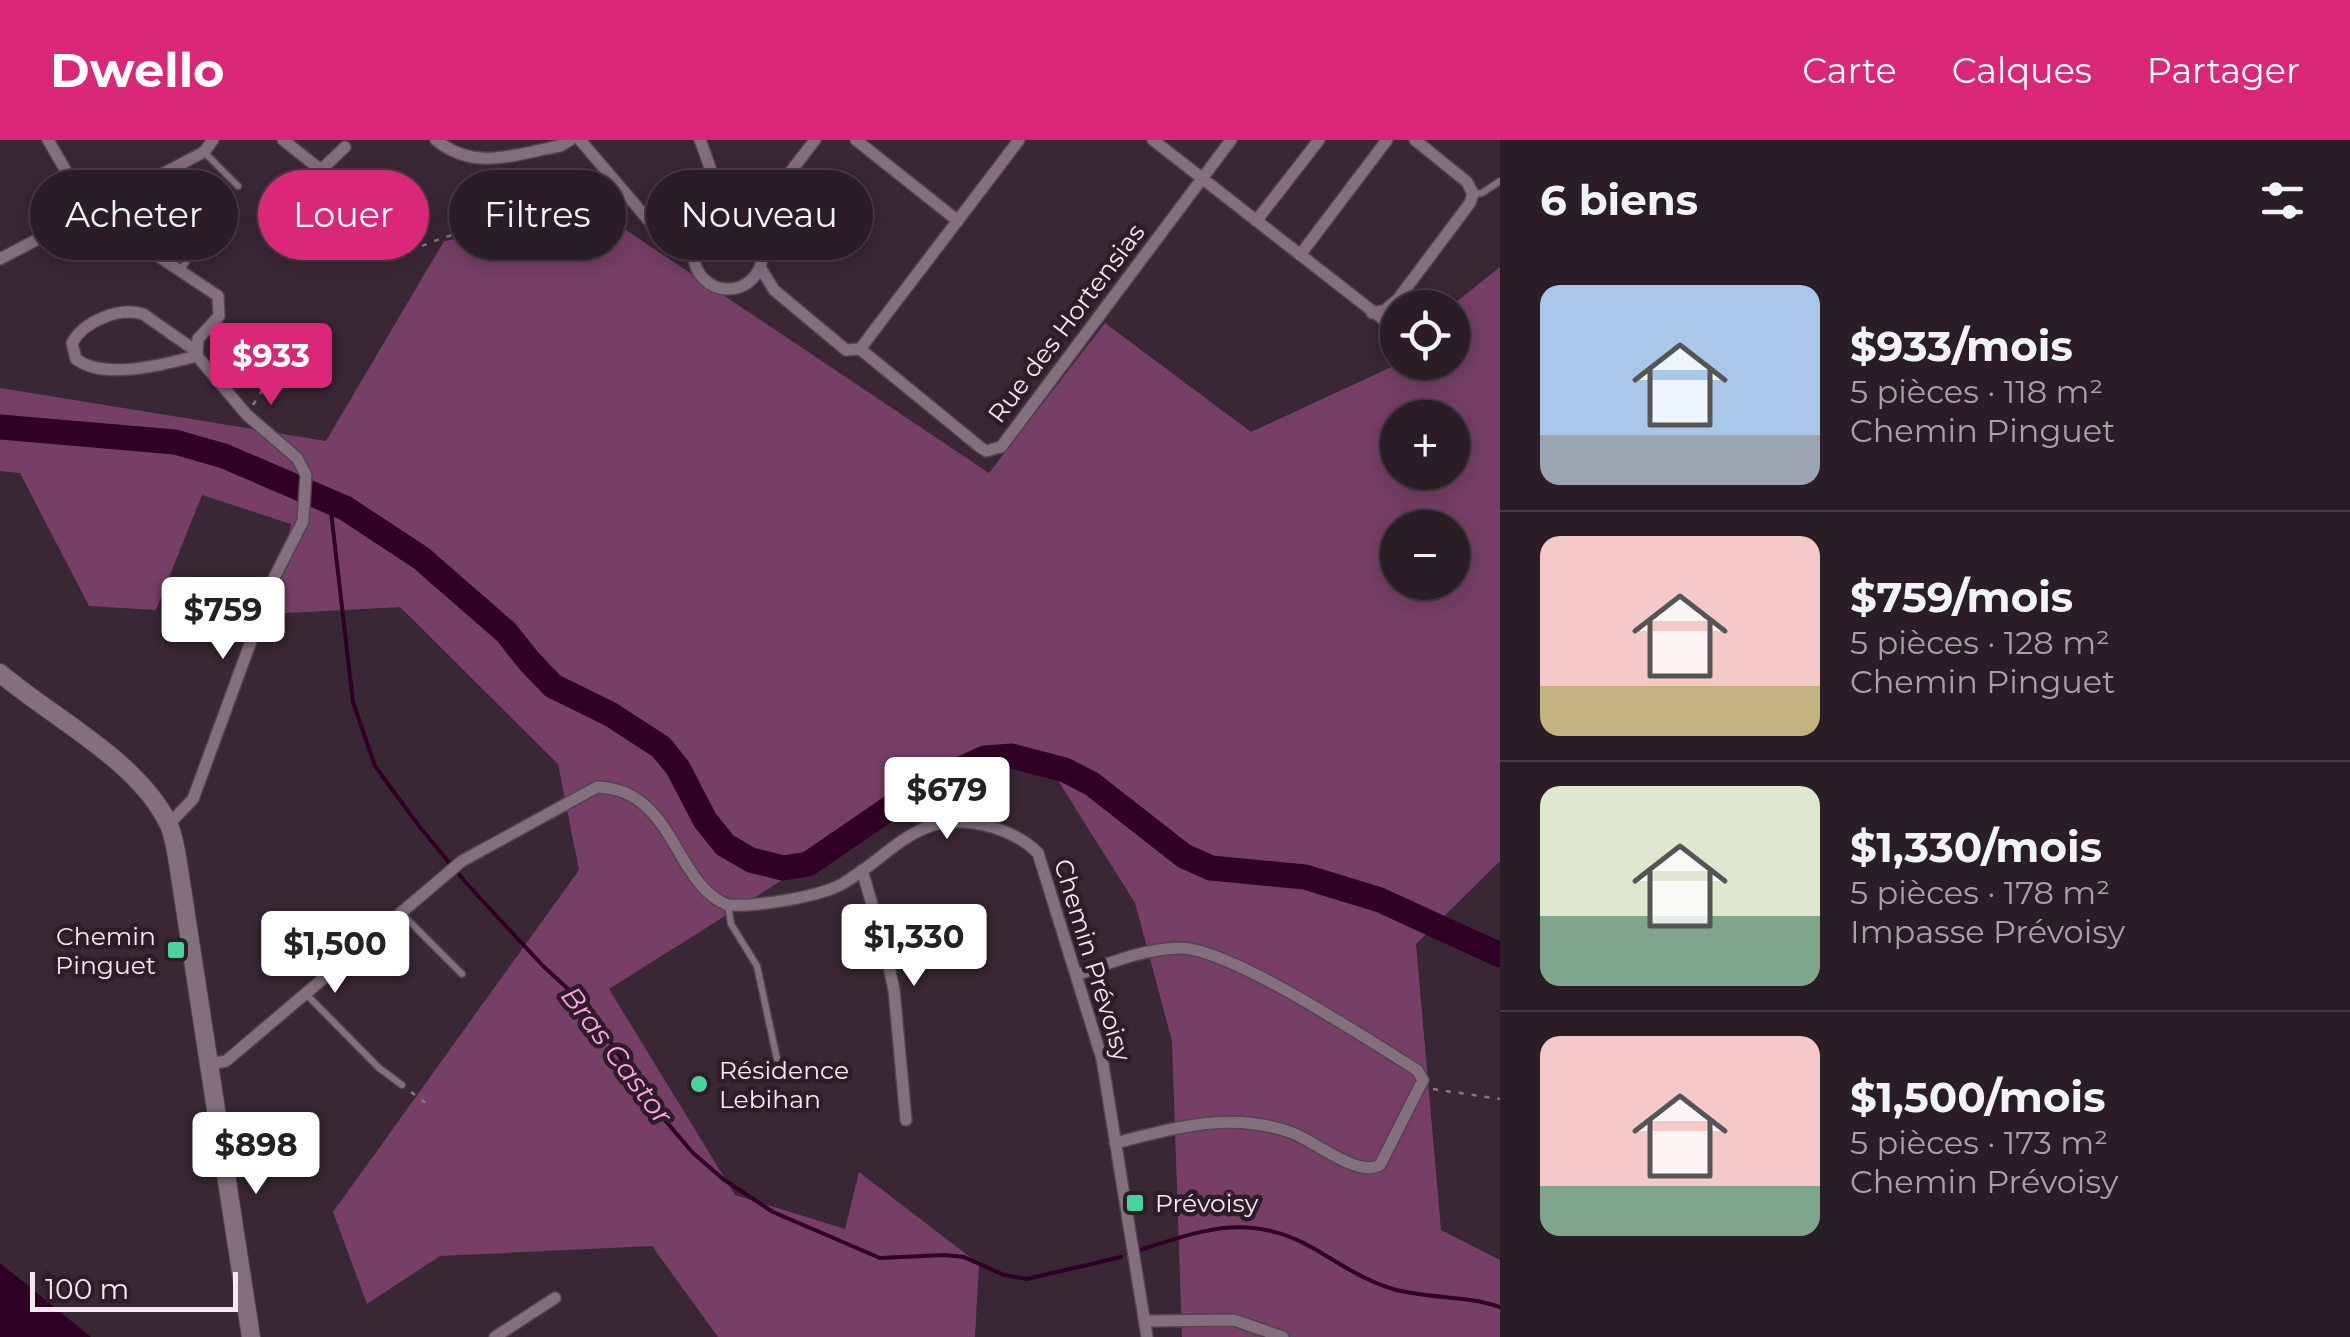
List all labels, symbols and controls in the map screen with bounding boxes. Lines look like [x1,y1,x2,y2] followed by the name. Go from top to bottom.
[50,41,225,99] text: Dwello
[1802,49,1897,92] text: Carte
[1952,49,2092,92] text: Calques
[2147,49,2300,92] text: Partager
[30,170,238,260] chip: Acheter
[258,170,429,260] chip: Louer
[449,170,626,260] chip: Filtres
[646,170,873,260] chip: Nouveau
[2255,173,2310,228] icon: filters
[1540,174,1698,226] text: 6 biens
[981,218,1151,428] street label: Rue des Hortensias
[1380,290,1470,600] map controls
[1380,290,1470,380] button: locate
[1850,320,2073,372] text: $933/mois
[212,323,330,408] pin: $933
[1620,325,1740,445] icon: home
[232,336,310,375] text: $933
[1850,372,2103,411] text: 5 pièces · 118 m²
[1380,400,1470,490] button: +
[1850,411,2115,450] text: Chemin Pinguet
[1380,510,1470,600] button: −
[1850,571,2073,623] text: $759/mois
[1620,576,1740,696] icon: home
[164,577,282,662] pin: $759
[184,590,262,629] text: $759
[1850,623,2110,662] text: 5 pièces · 128 m²
[1850,662,2115,701] text: Chemin Pinguet
[888,757,1006,842] pin: $679
[907,770,987,809] text: $679
[1850,821,2102,873] text: $1,330/mois
[1620,826,1740,946] icon: home
[1048,855,1138,1065] street label: Chemin Prévoisy
[1850,873,2110,912] text: 5 pièces · 178 m²
[833,904,995,989] pin: $1,330
[254,911,416,996] pin: $1,500
[1850,912,2125,951] text: Impasse Prévoisy
[864,917,964,956] text: $1,330
[55,921,156,980] place label: Chemin Pinguet
[283,924,387,963] text: $1,500
[165,939,187,961] marker: Chemin Pinguet
[554,979,680,1131] water label: Bras Castor
[719,1055,849,1114] place label: Résidence Lebihan
[1850,1071,2106,1123] text: $1,500/mois
[688,1073,710,1095] marker: Résidence Lebihan
[1620,1076,1740,1196] icon: home
[197,1112,315,1197] pin: $898
[1850,1123,2108,1162] text: 5 pièces · 173 m²
[214,1125,298,1164] text: $898
[1850,1162,2118,1201] text: Chemin Prévoisy
[1155,1188,1259,1218] place label: Prévoisy
[1124,1192,1146,1214] marker: Prévoisy
[30,1267,238,1312] scale bar
[45,1272,129,1306] text: 100 m

